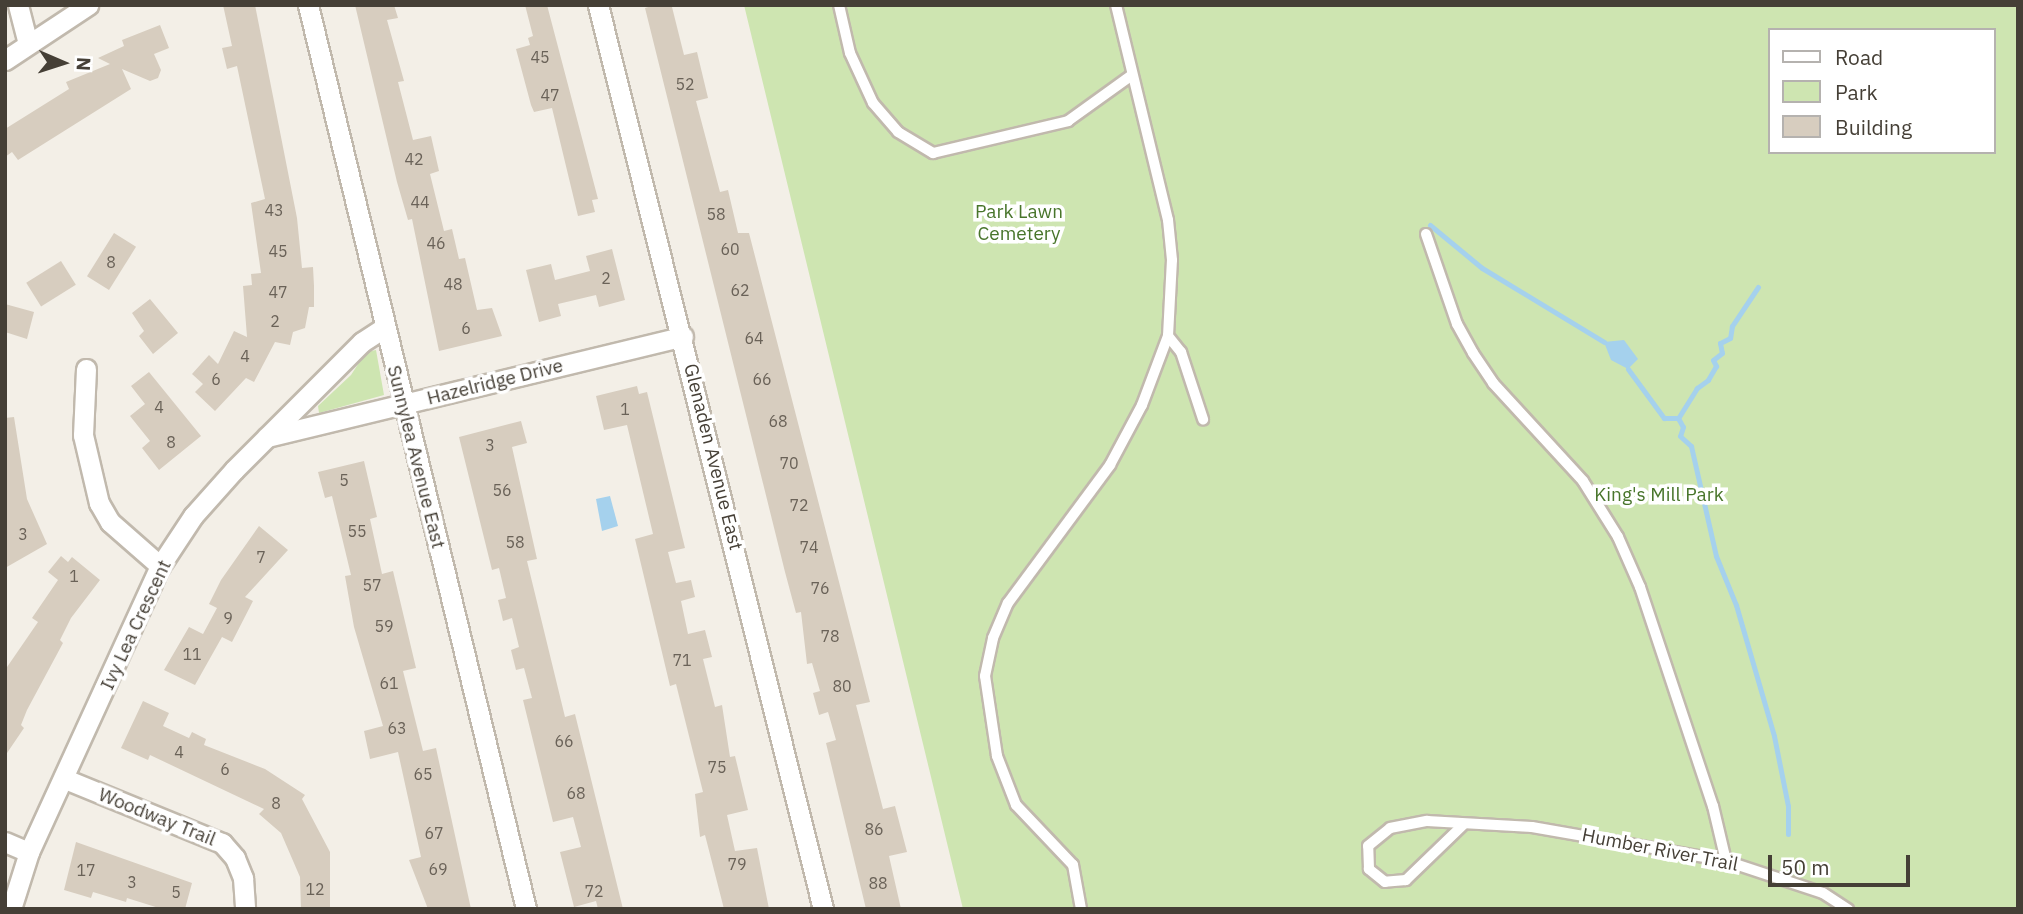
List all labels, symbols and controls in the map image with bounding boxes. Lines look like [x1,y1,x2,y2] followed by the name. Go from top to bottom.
[28,28,98,98] north arrow
[1768,28,1995,154] legend
[1835,43,1883,71] text: Road
[530,47,550,67] house number: 45
[72,57,96,72] text: N
[675,74,695,94] house number: 52
[1835,78,1878,106] text: Park
[540,85,560,105] house number: 47
[1835,113,1912,141] text: Building
[404,149,424,169] house number: 42
[410,192,430,212] house number: 44
[264,200,284,220] house number: 43
[975,201,1063,245] park label: Park Lawn Cemetery
[706,204,726,224] house number: 58
[426,233,446,253] house number: 46
[720,239,740,259] house number: 60
[268,241,288,261] house number: 45
[106,252,116,272] house number: 8
[601,268,611,288] house number: 2
[443,274,463,294] house number: 48
[730,280,750,300] house number: 62
[268,282,288,302] house number: 47
[270,311,280,331] house number: 2
[461,318,471,338] house number: 6
[744,328,764,348] house number: 64
[240,346,250,366] house number: 4
[425,354,565,410] street label: Hazelridge Drive
[679,361,747,553] street label: Glenaden Avenue East
[382,363,450,551] street label: Sunnylea Avenue East
[211,369,221,389] house number: 6
[752,369,772,389] house number: 66
[154,397,164,417] house number: 4
[620,399,630,419] house number: 1
[768,411,788,431] house number: 68
[166,432,176,452] house number: 8
[485,435,495,455] house number: 3
[779,453,799,473] house number: 70
[339,470,349,490] house number: 5
[492,480,512,500] house number: 56
[1594,484,1724,506] park label: King's Mill Park
[789,495,809,515] house number: 72
[347,521,367,541] house number: 55
[18,524,28,544] house number: 3
[505,532,525,552] house number: 58
[799,537,819,557] house number: 74
[256,547,266,567] house number: 7
[96,556,176,694] street label: Ivy Lea Crescent
[69,566,79,586] house number: 1
[362,575,382,595] house number: 57
[810,578,830,598] house number: 76
[223,608,233,628] house number: 9
[374,616,394,636] house number: 59
[820,626,840,646] house number: 78
[182,644,202,664] house number: 11
[672,650,692,670] house number: 71
[379,673,399,693] house number: 61
[832,676,852,696] house number: 80
[387,718,407,738] house number: 63
[554,731,574,751] house number: 66
[174,742,184,762] house number: 4
[707,757,727,777] house number: 75
[220,759,230,779] house number: 6
[413,764,433,784] house number: 65
[95,783,219,851] street label: Woodway Trail
[566,783,586,803] house number: 68
[271,793,281,813] house number: 8
[864,819,884,839] house number: 86
[424,823,444,843] house number: 67
[1580,824,1740,876] street label: Humber River Trail
[1771,841,1913,885] scale bar
[1781,853,1830,881] text: 50 m
[727,854,747,874] house number: 79
[428,859,448,879] house number: 69
[76,860,96,880] house number: 17
[127,872,137,892] house number: 3
[868,873,888,893] house number: 88
[305,879,325,899] house number: 12
[584,881,604,901] house number: 72
[171,882,181,902] house number: 5

